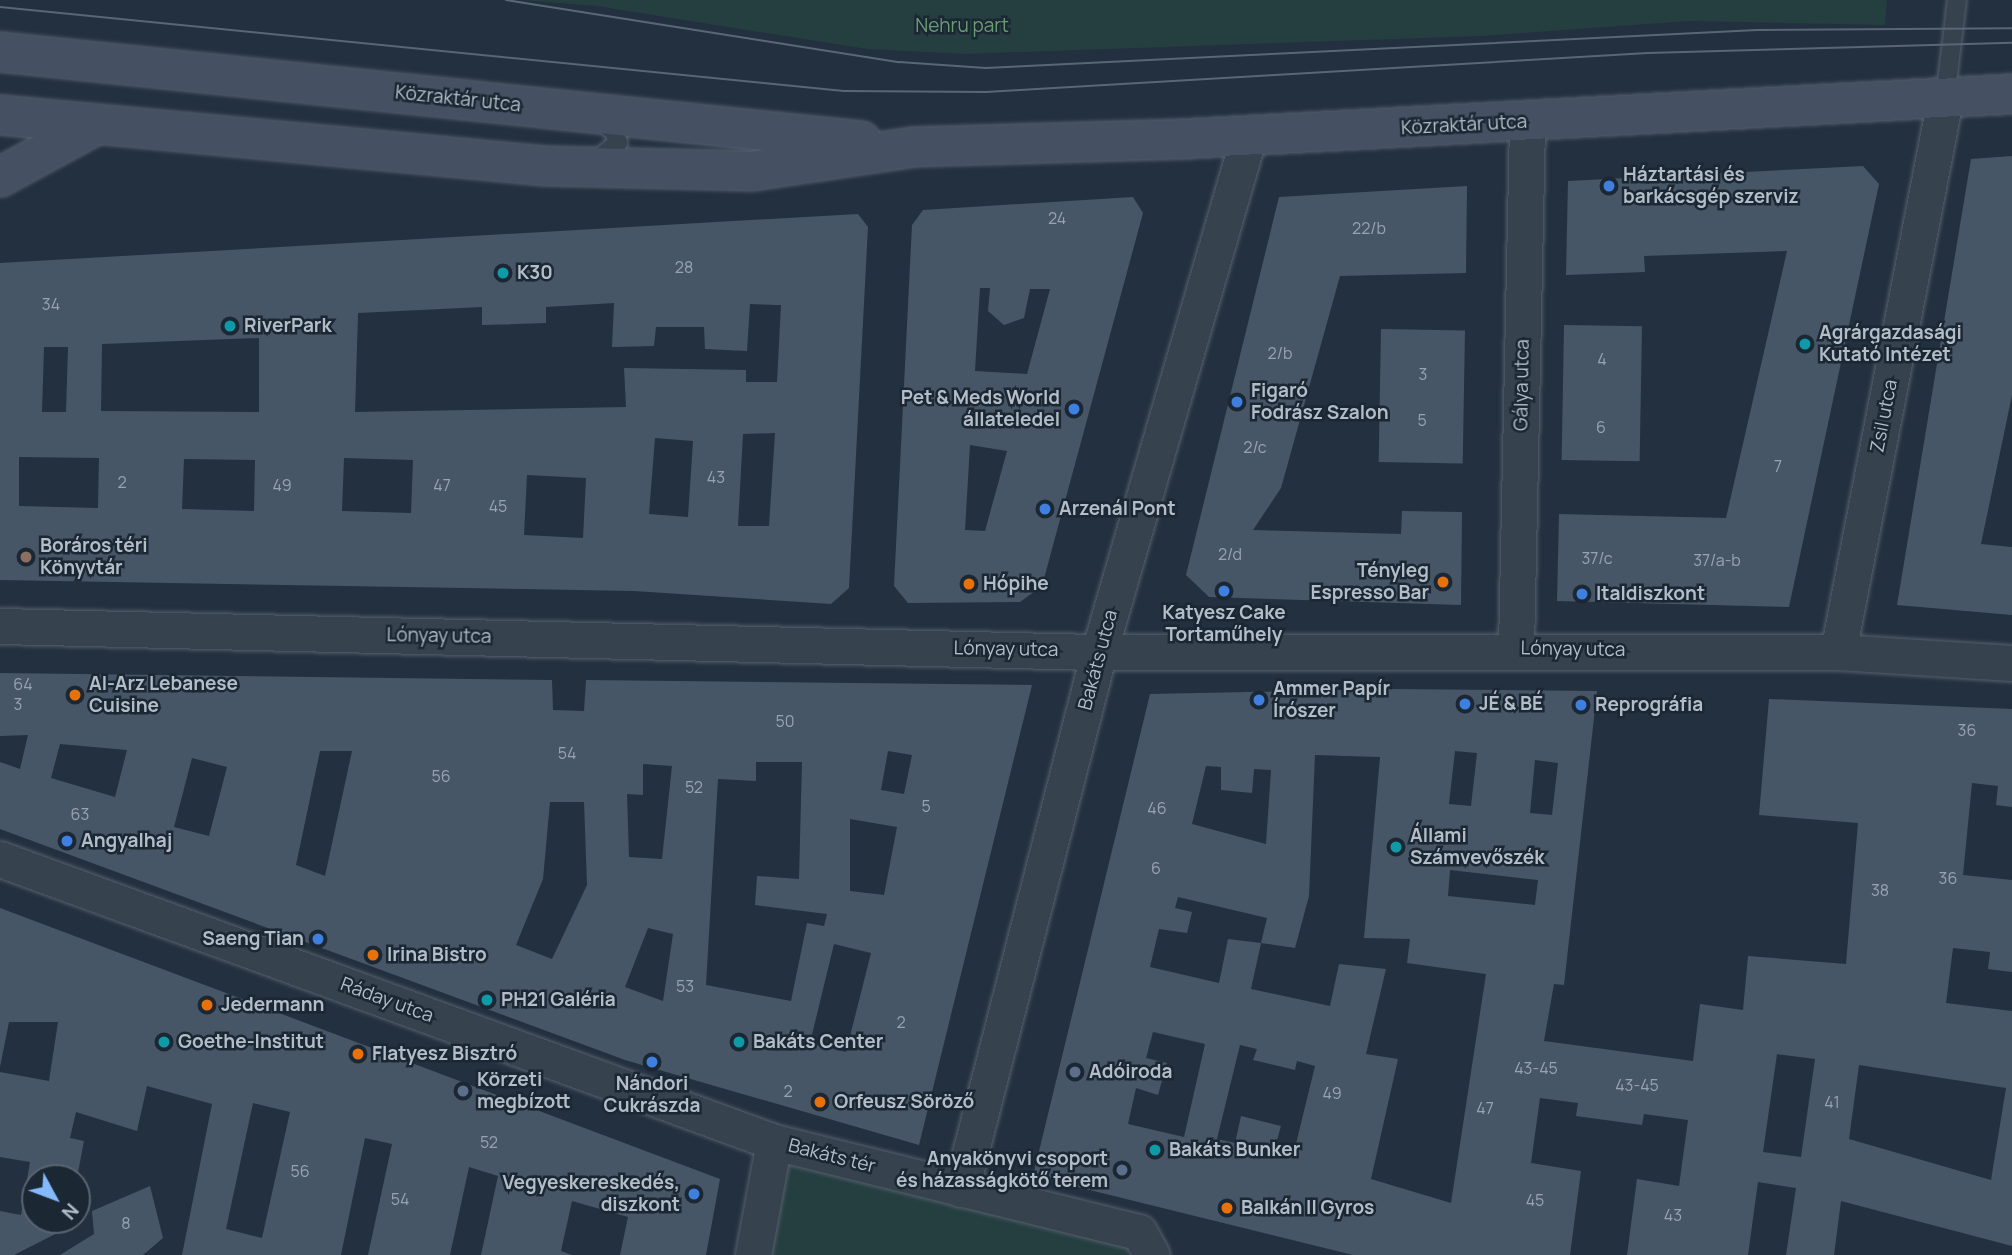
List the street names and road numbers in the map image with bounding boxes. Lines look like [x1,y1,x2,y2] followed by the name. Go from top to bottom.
[394,81,522,117] street label: Közraktár utca
[1400,110,1528,140] street label: Közraktár utca
[1510,339,1534,431] street label: Gálya utca
[1866,378,1902,454] street label: Zsil utca
[1074,607,1122,713] street label: Bakáts utca
[386,624,492,648] street label: Lónyay utca
[953,637,1059,661] street label: Lónyay utca
[1520,637,1626,661] street label: Lónyay utca
[337,973,437,1027] street label: Ráday utca
[786,1134,878,1178] street label: Bakáts tér

